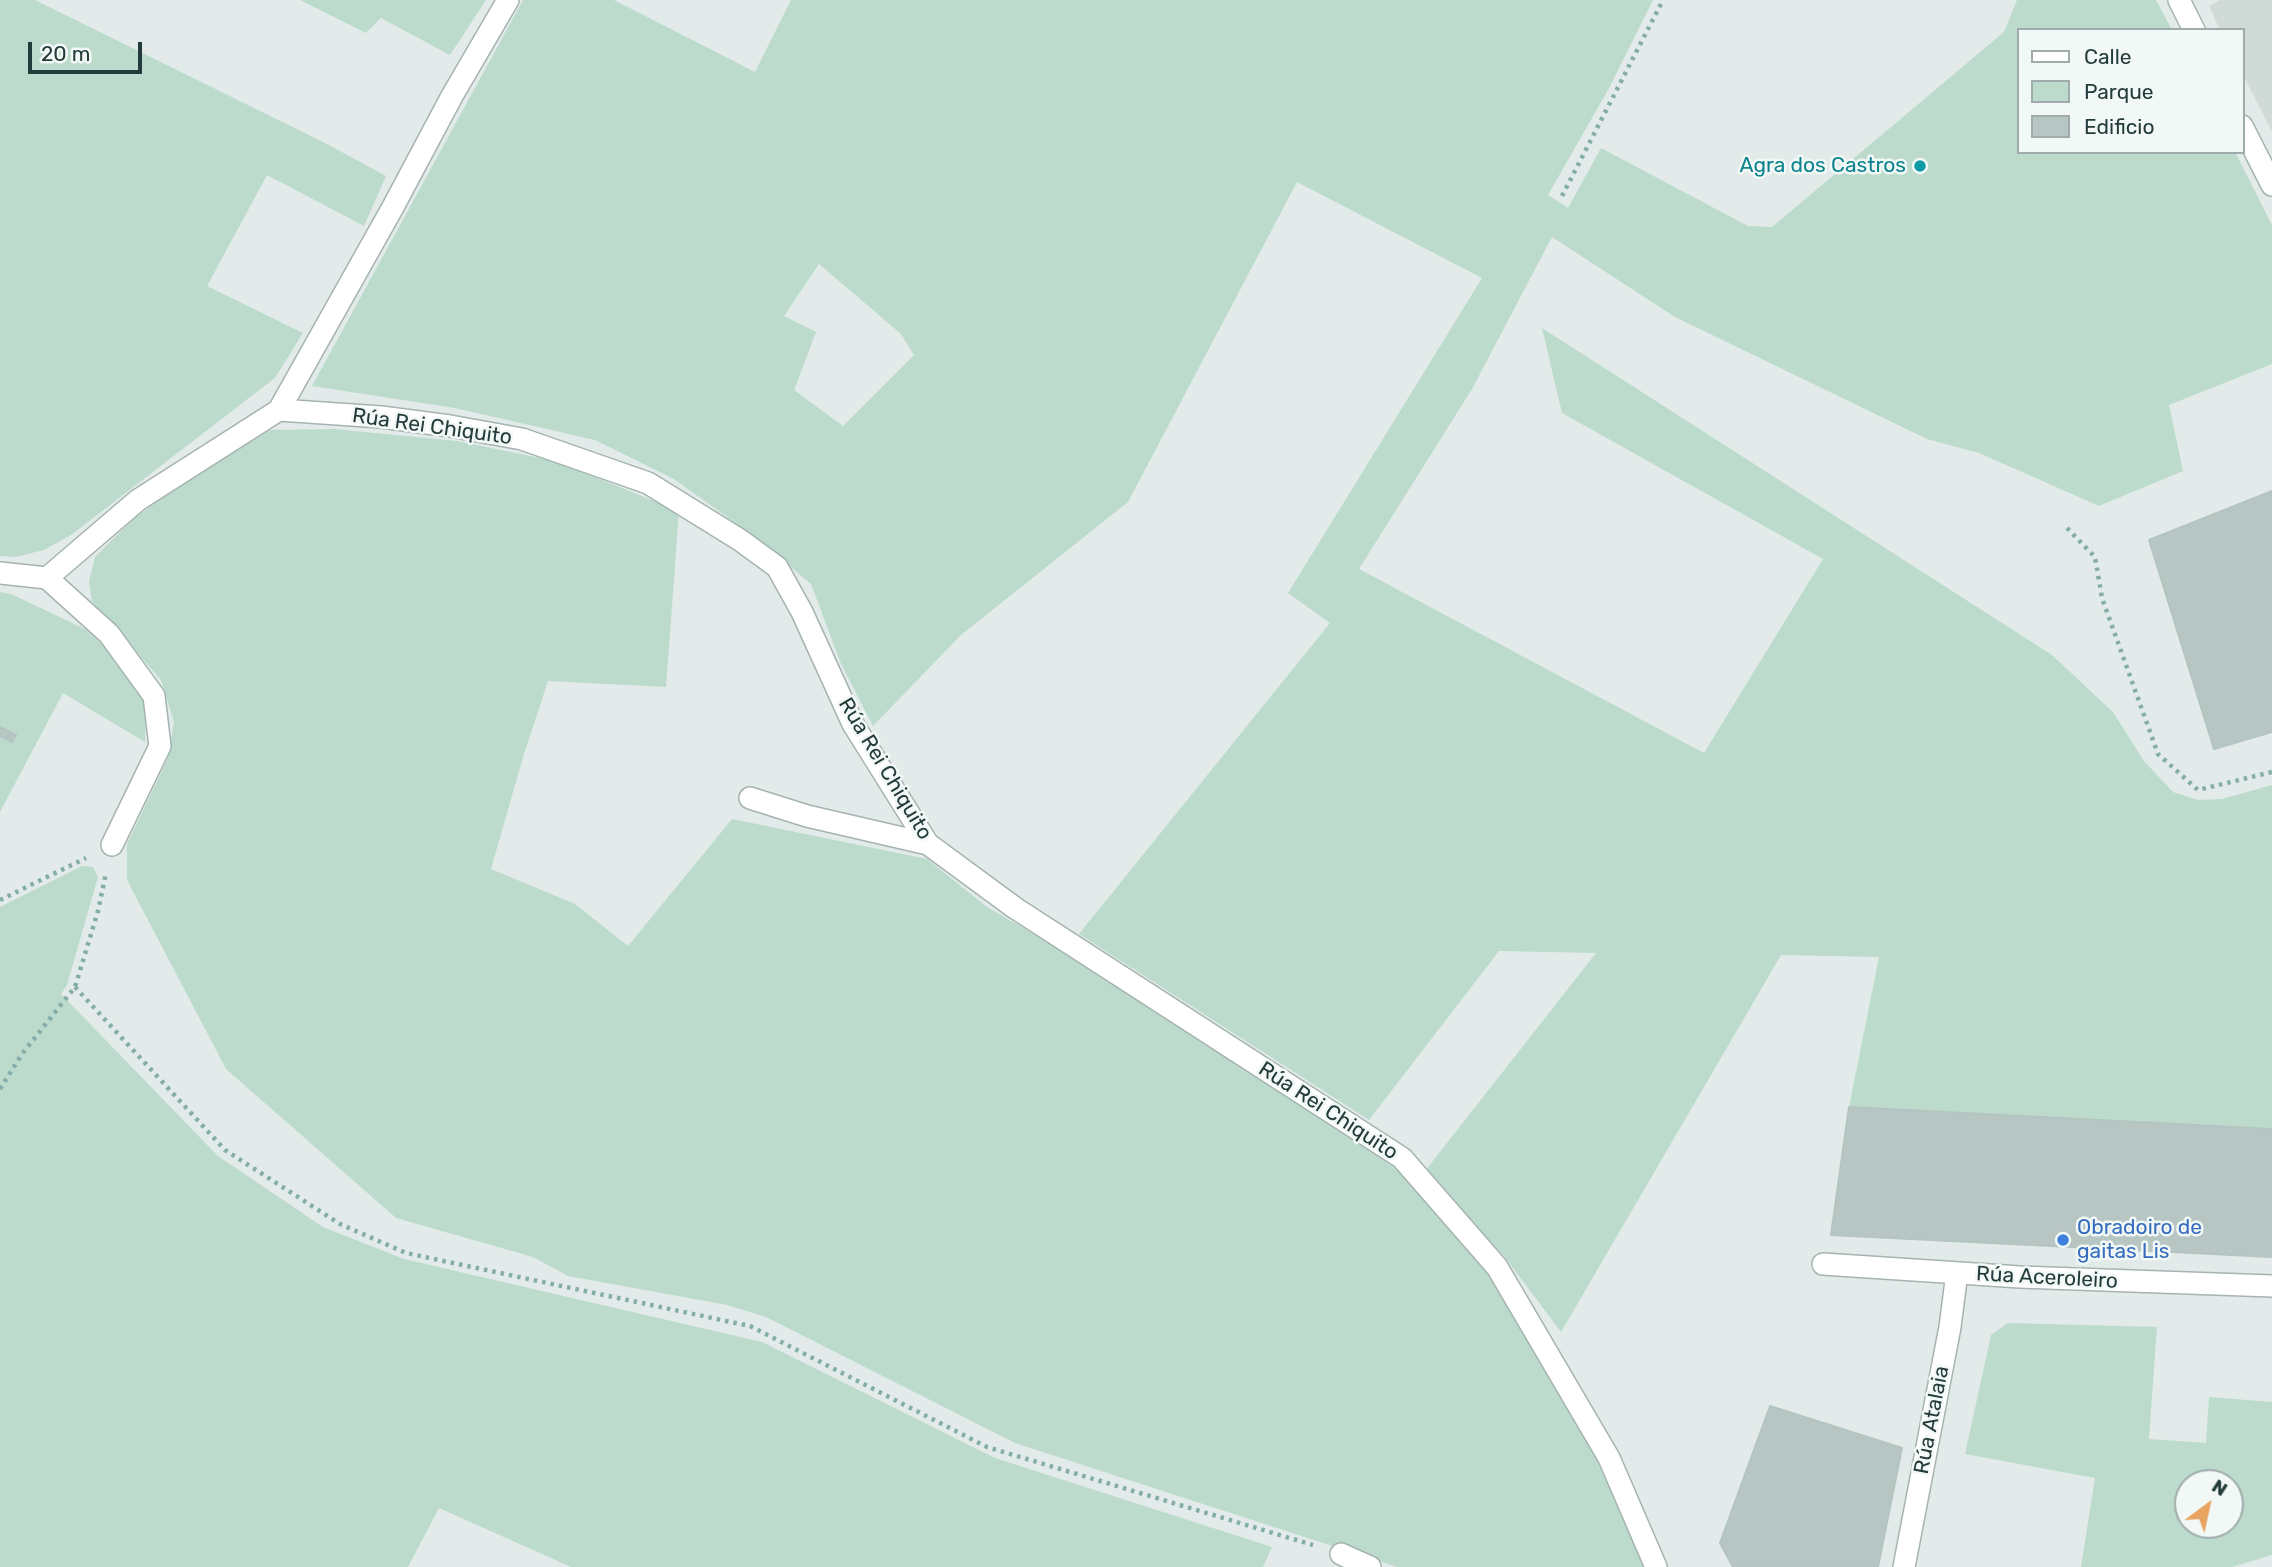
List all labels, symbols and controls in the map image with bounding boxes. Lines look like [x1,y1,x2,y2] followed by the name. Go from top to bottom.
[32,28,145,72] scale bar
[2016,28,2244,154] legend
[41,41,90,66] text: 20 m
[2084,44,2132,69] text: Calle
[2084,79,2154,104] text: Parque
[2084,114,2154,139] text: Edificio
[1740,153,1906,179] place label: Agra dos Castros
[1912,158,1928,174] marker: Agra dos Castros
[350,403,514,451] street label: Rúa Rei Chiquito
[833,693,937,845] street label: Rúa Rei Chiquito
[1254,1057,1402,1165] street label: Rúa Rei Chiquito
[2077,1215,2202,1265] place label: Obradoiro de gaitas Lis
[2055,1232,2071,1248] marker: Obradoiro de gaitas Lis
[1975,1262,2119,1294] street label: Rúa Aceroleiro
[1909,1364,1955,1476] street label: Rúa Atalaia
[2174,1469,2244,1539] north arrow
[2208,1474,2232,1501] text: N

